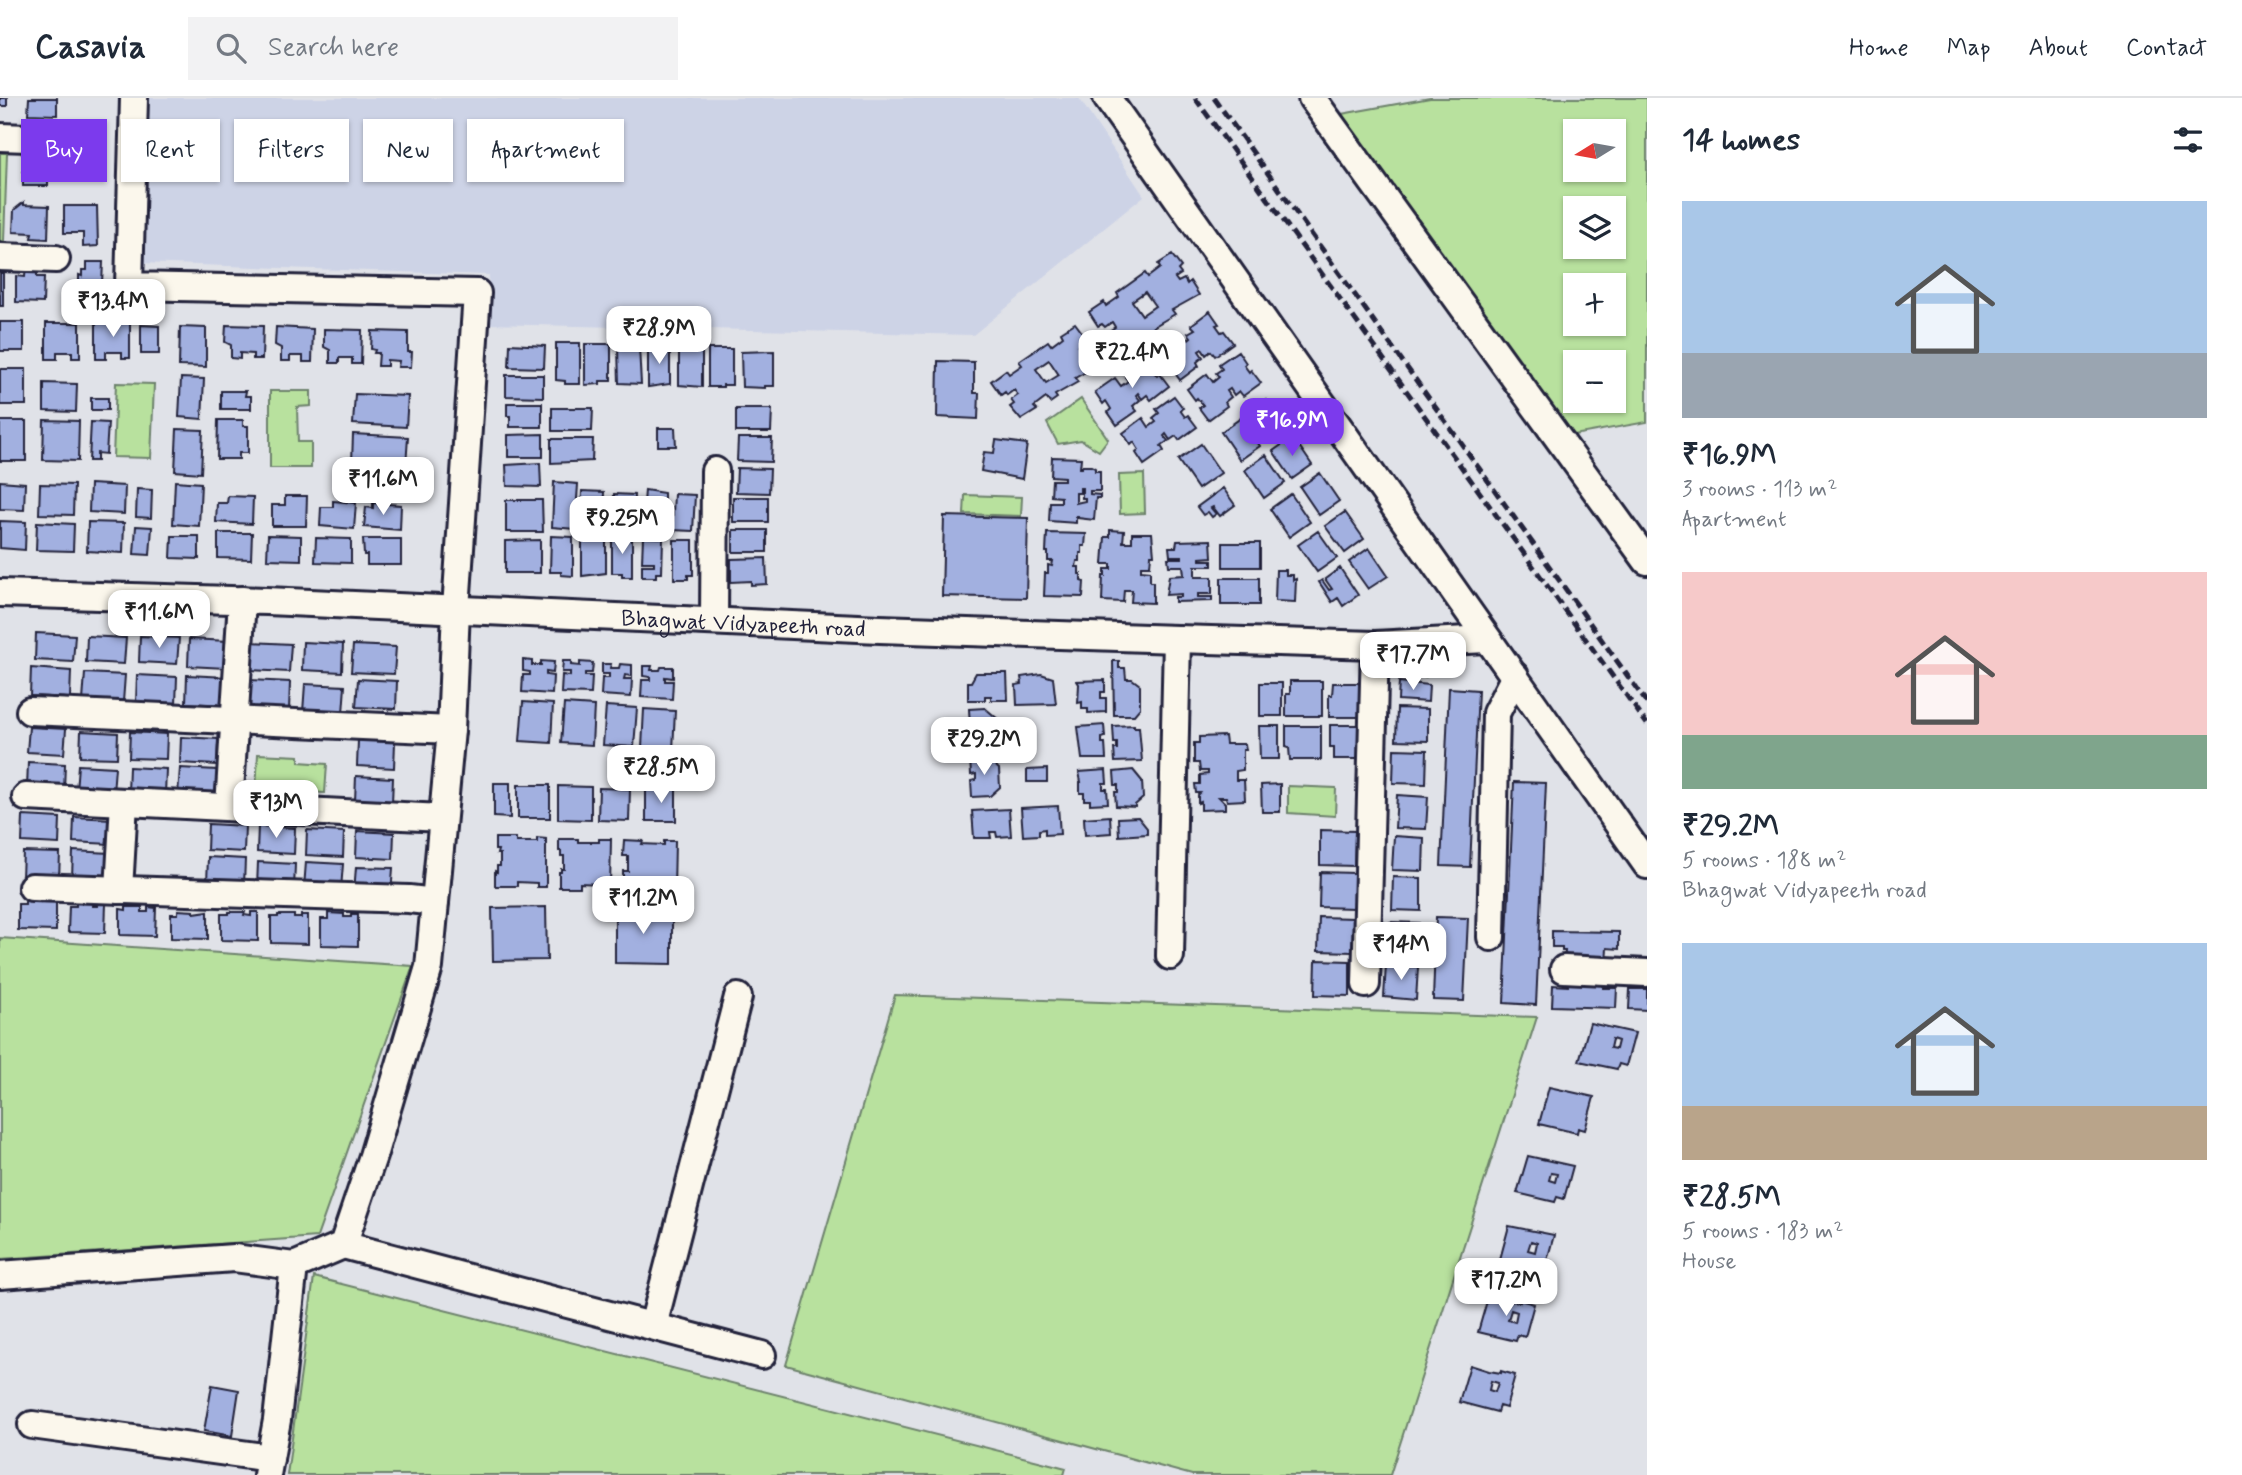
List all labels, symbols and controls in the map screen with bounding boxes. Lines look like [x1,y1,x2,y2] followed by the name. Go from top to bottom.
[188,17,678,80] search box
[35,26,146,70] text: Casavia
[212,29,250,67] icon: search
[268,31,399,65] text: Search here
[1849,33,1909,64] text: Home
[1947,33,1991,64] text: Map
[2029,33,2088,64] text: About
[2126,33,2207,64] text: Contact
[21,119,107,182] chip: Buy
[121,119,220,182] chip: Rent
[234,119,349,182] chip: Filters
[363,119,453,182] chip: New
[467,119,624,182] chip: Apartment
[1563,119,1626,182] north arrow
[1563,119,1626,413] map controls
[1682,121,1800,160] text: 14 homes
[2169,121,2207,159] icon: filters
[1563,196,1626,259] button: layers
[1882,246,2008,372] icon: home
[1563,273,1626,336] button: +
[56,280,170,339] pin: ₹13.4M
[77,287,149,317] text: ₹13.4M
[602,306,716,366] pin: ₹28.9M
[622,314,696,344] text: ₹28.9M
[1075,330,1189,390] pin: ₹22.4M
[1095,338,1169,368] text: ₹22.4M
[1563,350,1626,413] button: −
[1235,398,1349,458] pin: ₹16.9M
[1256,406,1328,436] text: ₹16.9M
[1682,436,1776,475] text: ₹16.9M
[326,458,440,517] pin: ₹11.6M
[348,465,418,495] text: ₹11.6M
[1682,475,1837,505] text: 3 rooms · 113 m²
[565,496,679,556] pin: ₹9.25M
[586,504,658,534] text: ₹9.25M
[1682,505,1787,535] text: Apartment
[102,590,216,650] pin: ₹11.6M
[124,598,194,628] text: ₹11.6M
[620,604,866,645] street label: Bhagwat Vidyapeeth road
[1882,617,2008,743] icon: home
[1356,632,1470,692] pin: ₹17.7M
[1376,640,1450,670] text: ₹17.7M
[927,718,1041,777] pin: ₹29.2M
[947,725,1021,755] text: ₹29.2M
[604,746,718,805] pin: ₹28.5M
[623,753,699,783] text: ₹28.5M
[235,780,317,840] pin: ₹13M
[249,788,303,818] text: ₹13M
[1682,807,1779,846] text: ₹29.2M
[1682,846,1846,876] text: 5 rooms · 188 m²
[586,876,700,936] pin: ₹11.2M
[1682,876,1927,906] text: Bhagwat Vidyapeeth road
[608,884,678,914] text: ₹11.2M
[1360,922,1442,982] pin: ₹14M
[1372,930,1430,960] text: ₹14M
[1882,988,2008,1114] icon: home
[1682,1178,1781,1217] text: ₹28.5M
[1682,1217,1843,1247] text: 5 rooms · 183 m²
[1682,1247,1736,1277] text: House
[1449,1258,1563,1318] pin: ₹17.2M
[1470,1266,1542,1296] text: ₹17.2M

